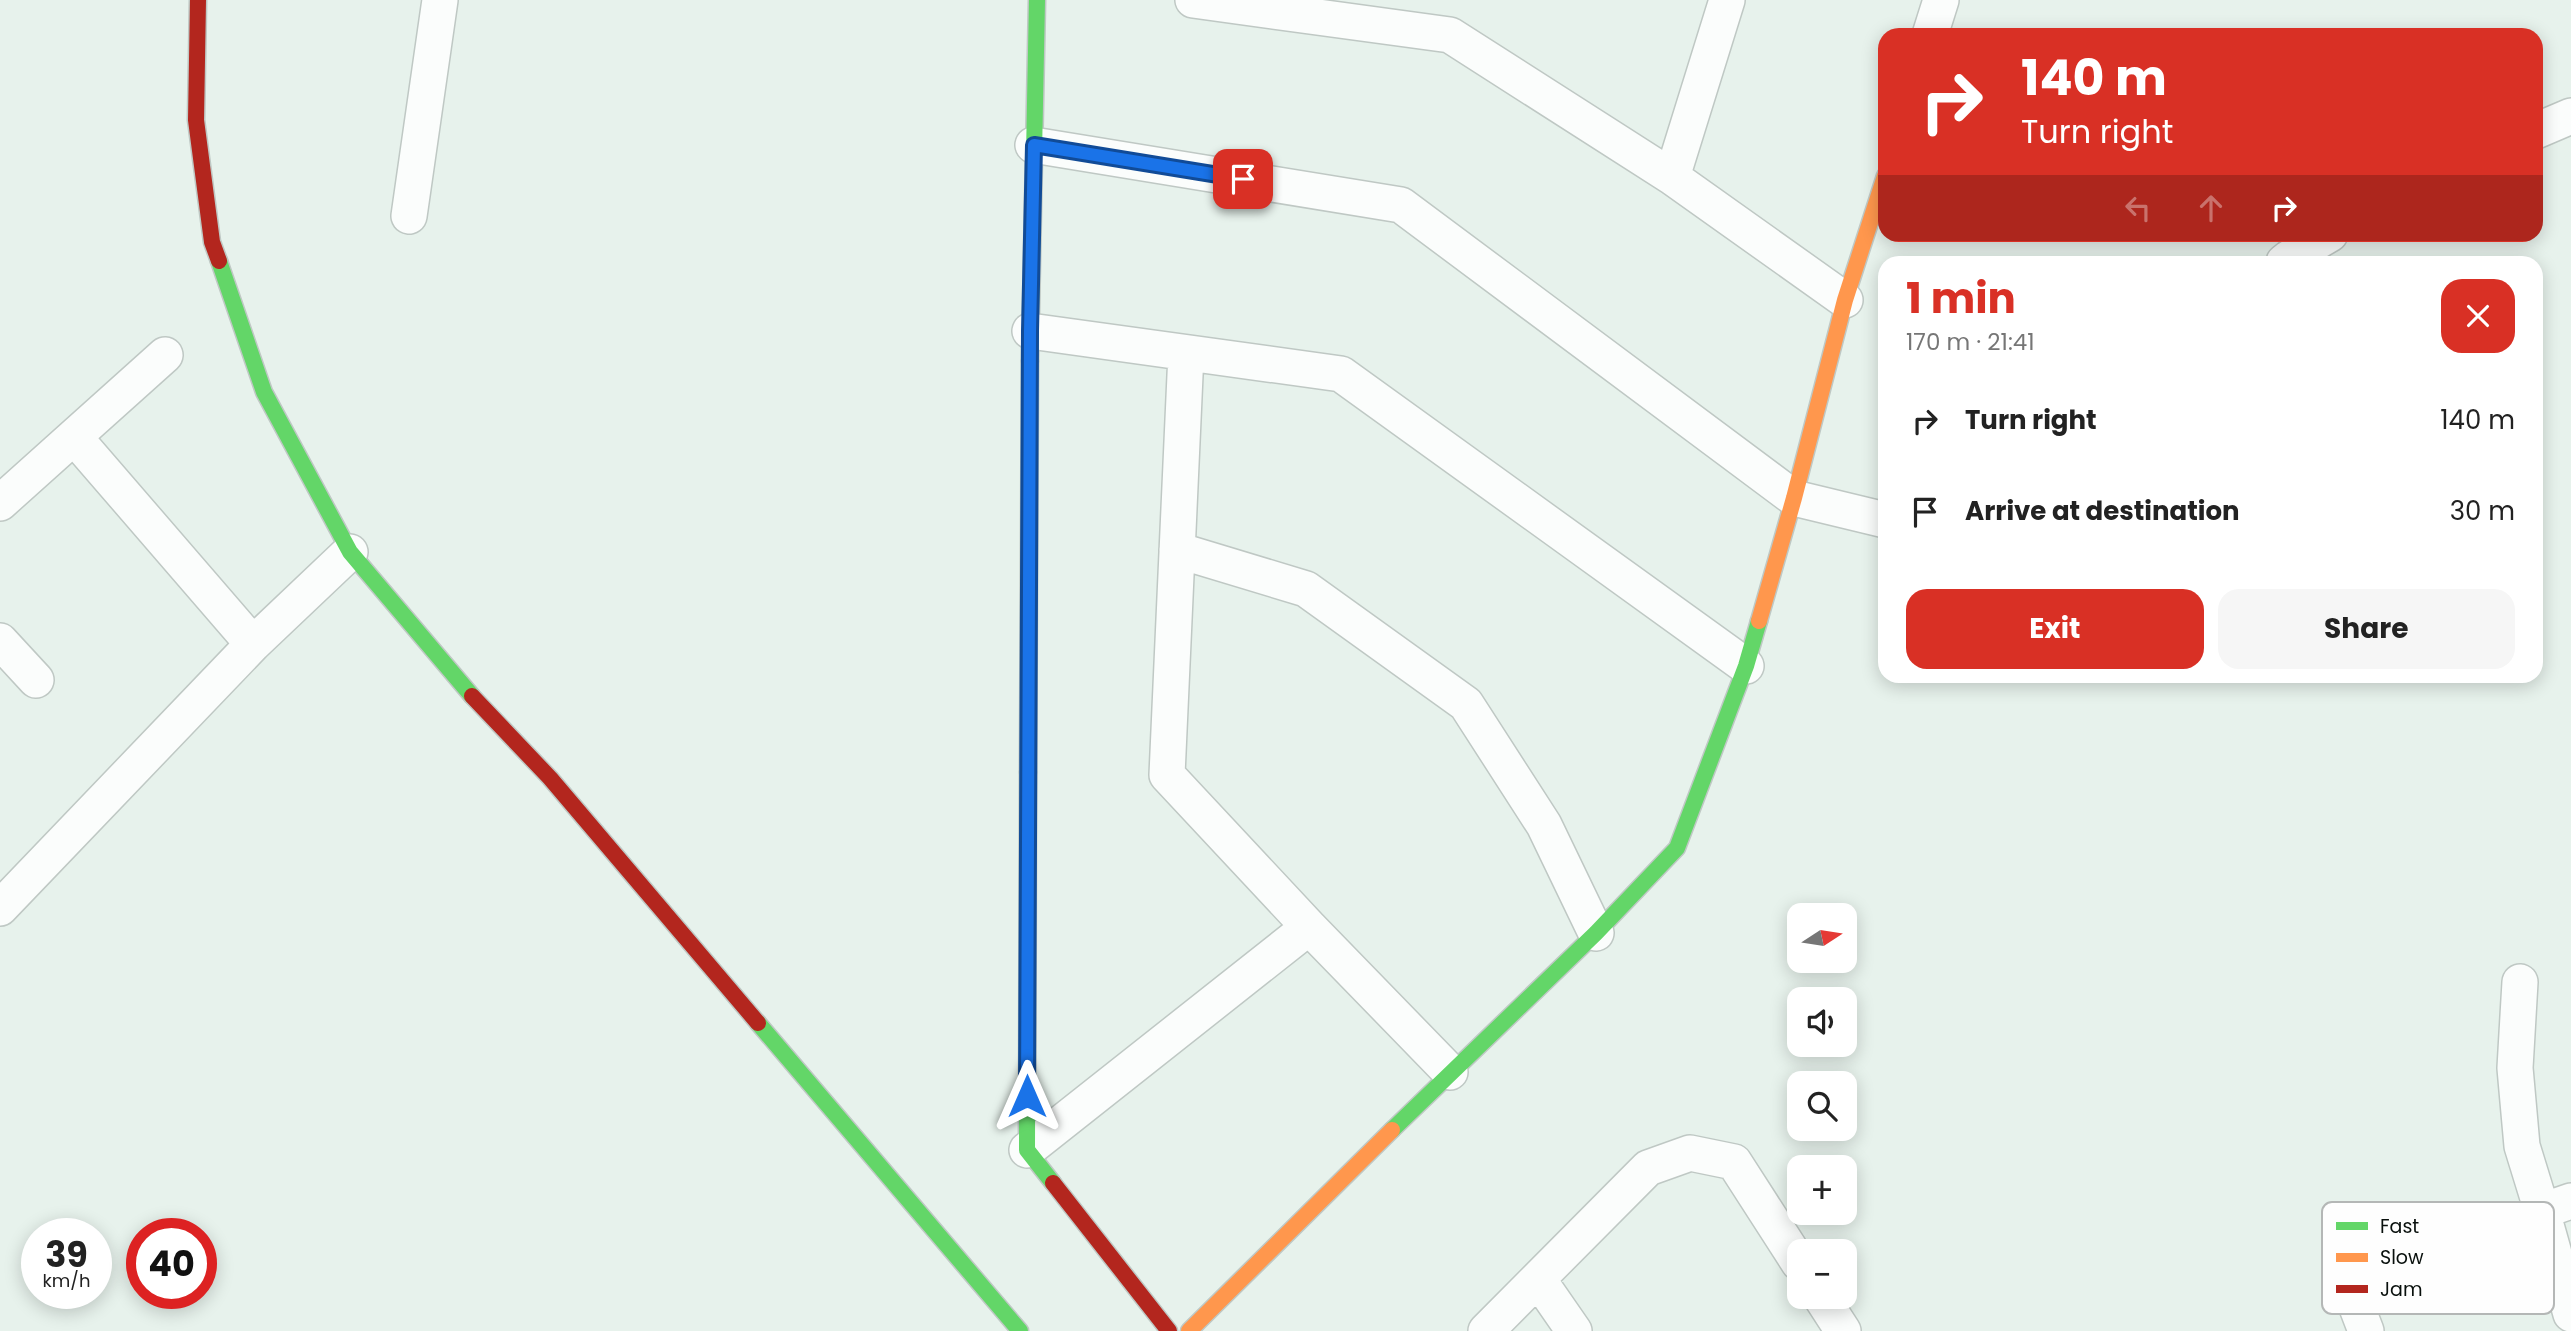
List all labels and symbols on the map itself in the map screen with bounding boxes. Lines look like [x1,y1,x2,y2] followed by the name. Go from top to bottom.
[1213,149,1273,209] pin
[1787,903,1857,973] north arrow
[990,1059,1064,1133] position arrow
[2322,1202,2554,1314] legend
[2380,1213,2419,1240] text: Fast
[126,1218,217,1309] speed limit sign: 40
[2380,1244,2424,1271] text: Slow
[2380,1276,2422,1303] text: Jam

